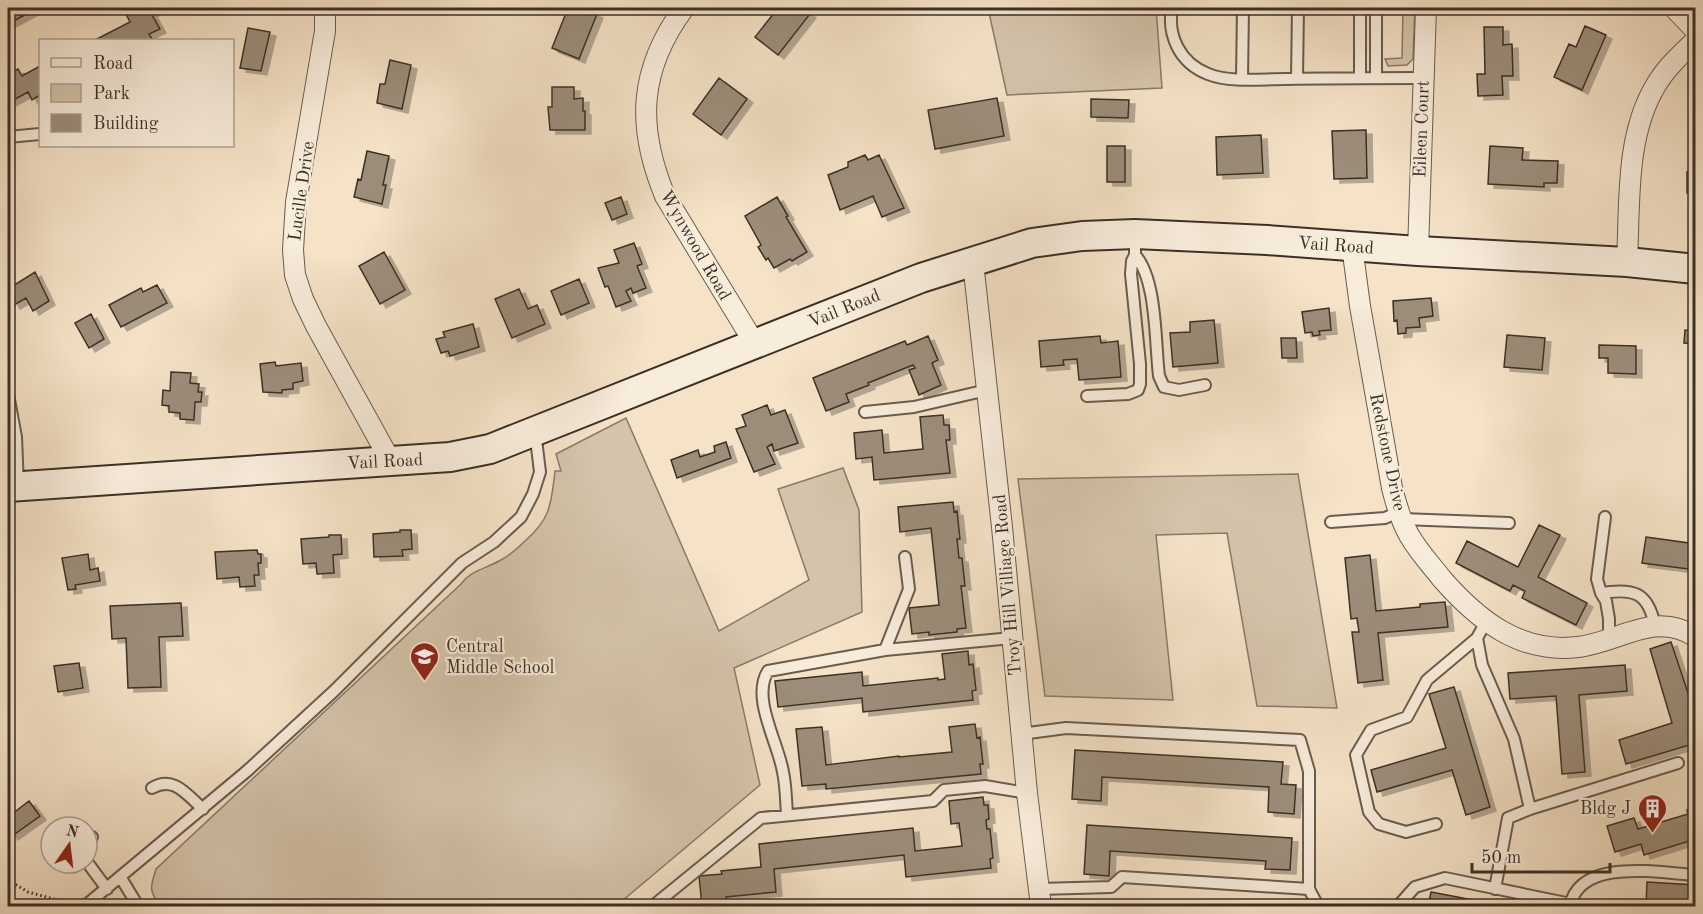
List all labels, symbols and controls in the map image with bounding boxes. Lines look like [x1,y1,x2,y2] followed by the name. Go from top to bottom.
[39,39,234,147] legend
[93,55,133,73] text: Road
[1411,80,1433,178] street label: Eileen Court
[93,85,130,103] text: Park
[93,115,159,133] text: Building
[286,140,318,242] street label: Lucille Drive
[656,187,734,304] street label: Wynwood Road
[1297,234,1375,258] street label: Vail Road
[806,286,883,332] street label: Vail Road
[1366,392,1408,513] street label: Redstone Drive
[347,451,424,473] street label: Vail Road
[991,493,1025,676] street label: Troy Hill Villiage Road
[446,638,555,677] place label: Central Middle School
[409,640,441,682] school or university icon: Central Middle School
[1636,792,1668,834] building icon: Bldg J
[1580,800,1631,818] place label: Bldg J
[39,815,99,875] north arrow
[64,823,81,842] text: N
[1472,836,1610,874] scale bar
[1481,849,1521,867] text: 50 m

